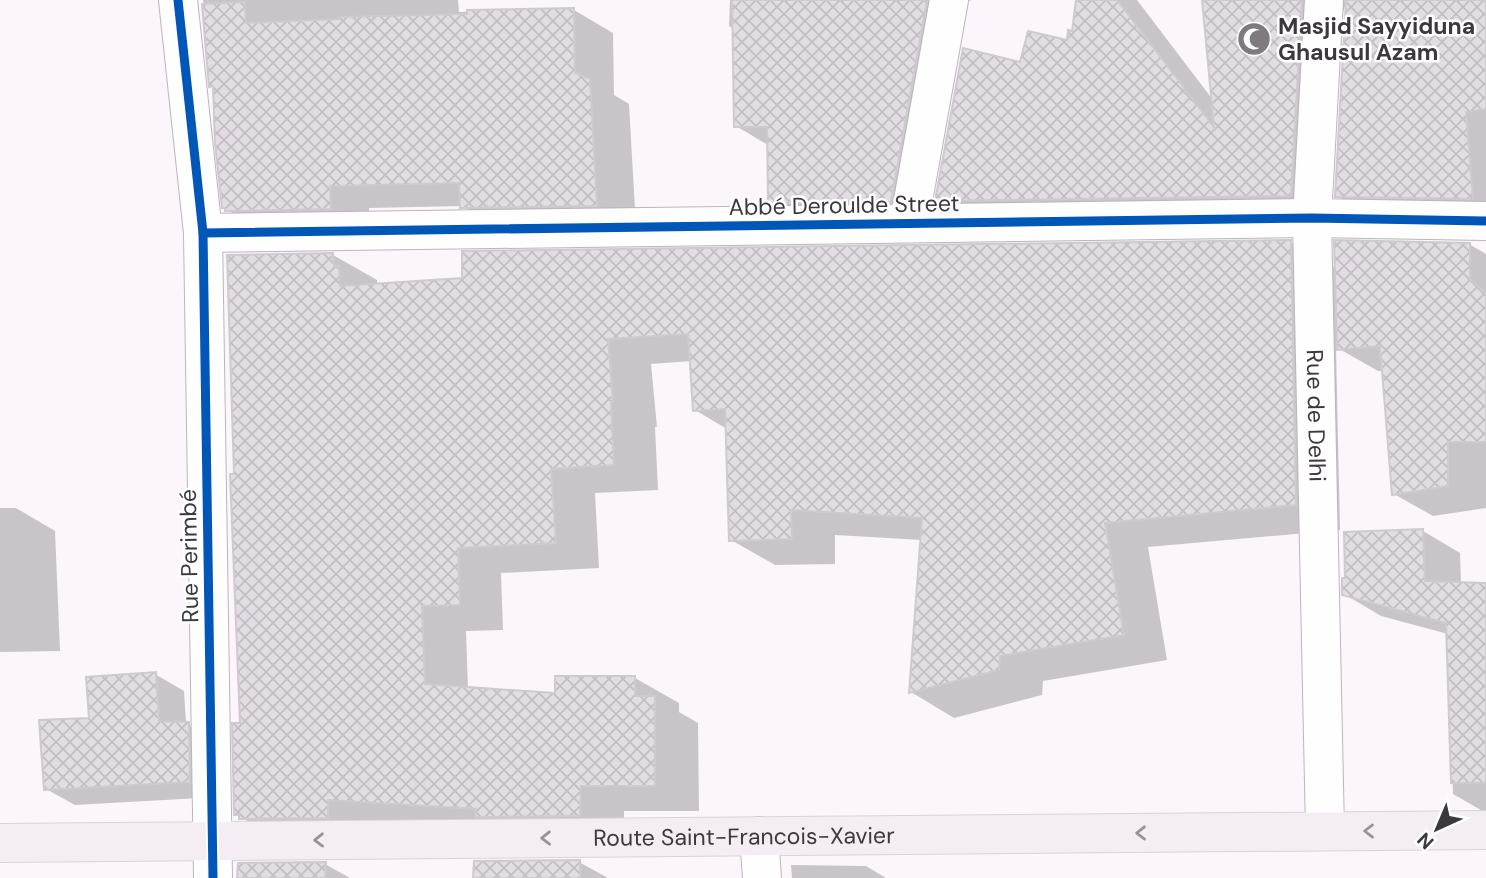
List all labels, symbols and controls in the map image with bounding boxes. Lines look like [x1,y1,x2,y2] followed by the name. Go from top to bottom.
[1278,11,1475,67] place label: Masjid Sayyiduna Ghausul Azam
[1235,20,1273,58] mosque icon: Masjid Sayyiduna Ghausul Azam
[728,188,960,222] street label: Abbé Deroulde Street
[1300,349,1333,482] street label: Rue de Delhi
[173,489,205,623] street label: Rue Perimbé
[1402,794,1472,864] north arrow
[593,820,895,853] street label: Route Saint-Francois-Xavier
[1363,823,1374,839] one-way arrow
[1136,825,1147,840] one-way arrow
[1412,827,1439,855] text: N
[541,830,551,846] one-way arrow
[313,832,324,848] one-way arrow

